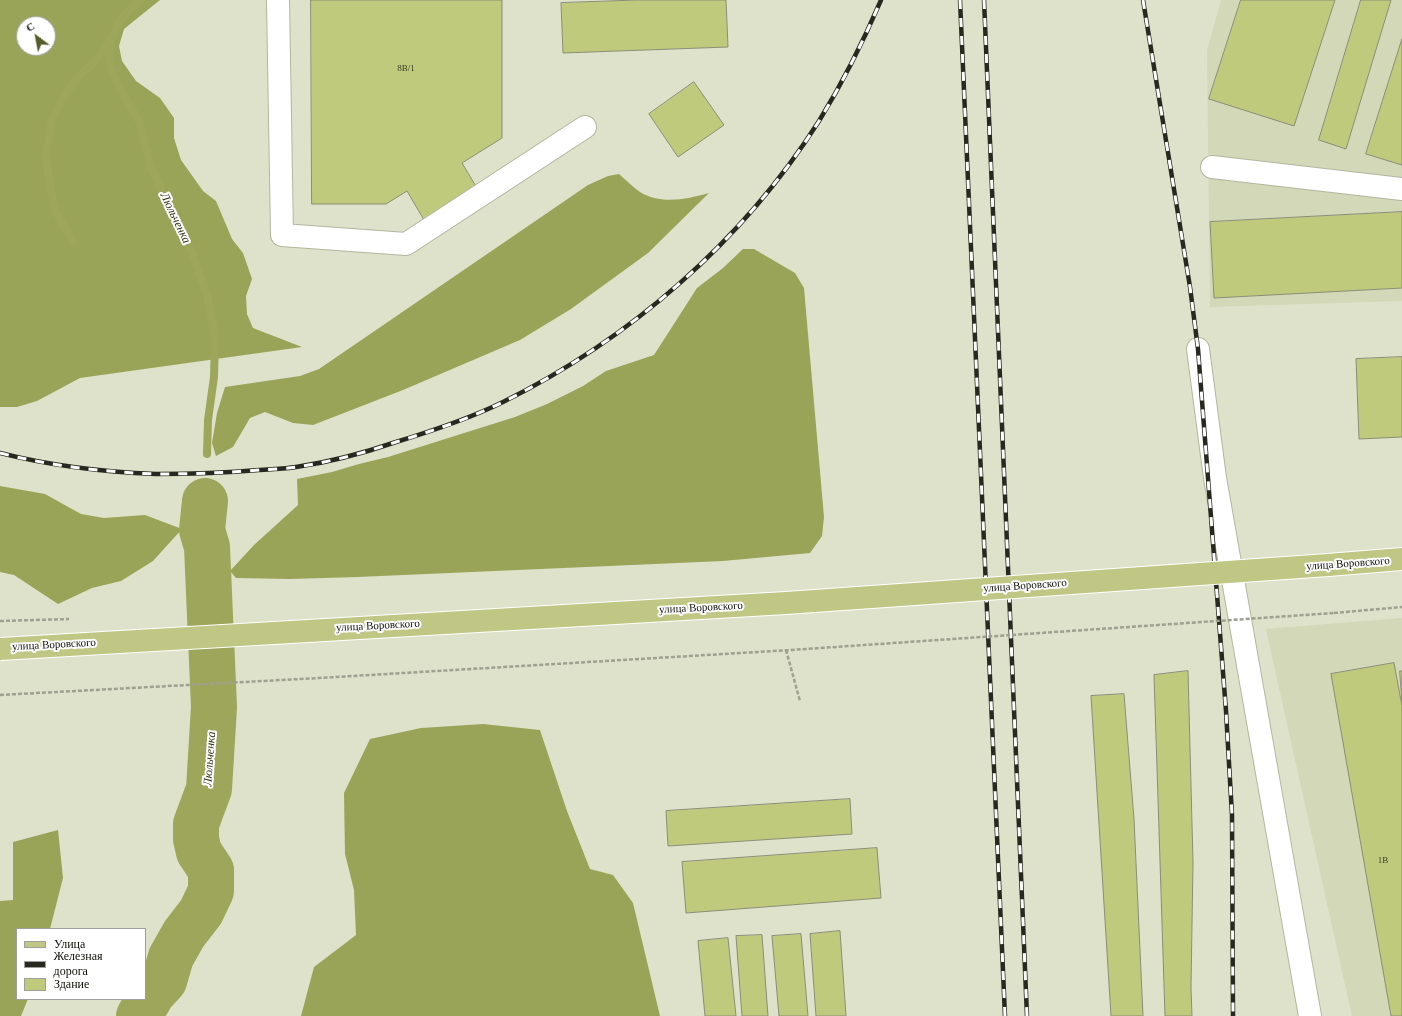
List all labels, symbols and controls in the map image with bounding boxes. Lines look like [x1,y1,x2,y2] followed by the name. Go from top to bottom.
[16,16,56,56] north arrow
[24,19,37,34] text: С
[397,64,415,74] house number: 8В/1
[157,190,193,246] water label: Люльченка
[1306,554,1390,574] street label: улица Воровского
[983,576,1067,596] street label: улица Воровского
[659,599,743,617] street label: улица Воровского
[336,617,420,635] street label: улица Воровского
[12,636,96,654] street label: улица Воровского
[201,731,219,787] water label: Люльченка
[1378,856,1388,866] house number: 1В
[16,928,146,1000] legend
[54,937,85,951] text: Улица
[54,949,103,978] text: Железная дорога
[54,977,89,991] text: Здание

